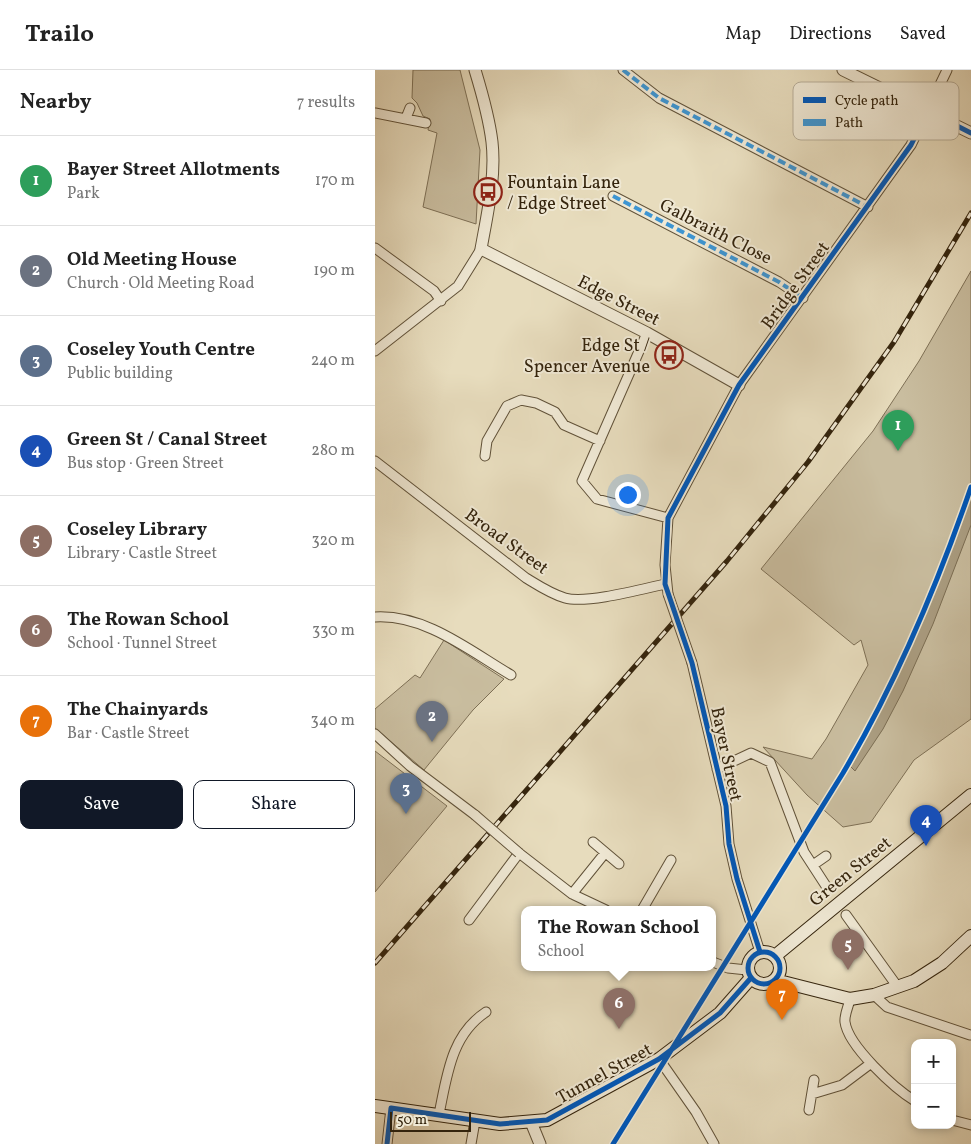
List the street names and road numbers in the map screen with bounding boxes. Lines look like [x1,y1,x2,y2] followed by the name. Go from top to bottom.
[655,193,776,271] street label: Galbraith Close
[756,237,837,335] street label: Bridge Street
[573,270,664,333] street label: Edge Street
[459,503,553,581] street label: Broad Street
[703,705,748,804] street label: Bayer Street
[804,831,897,913] street label: Green Street
[552,1038,657,1111] street label: Tunnel Street

